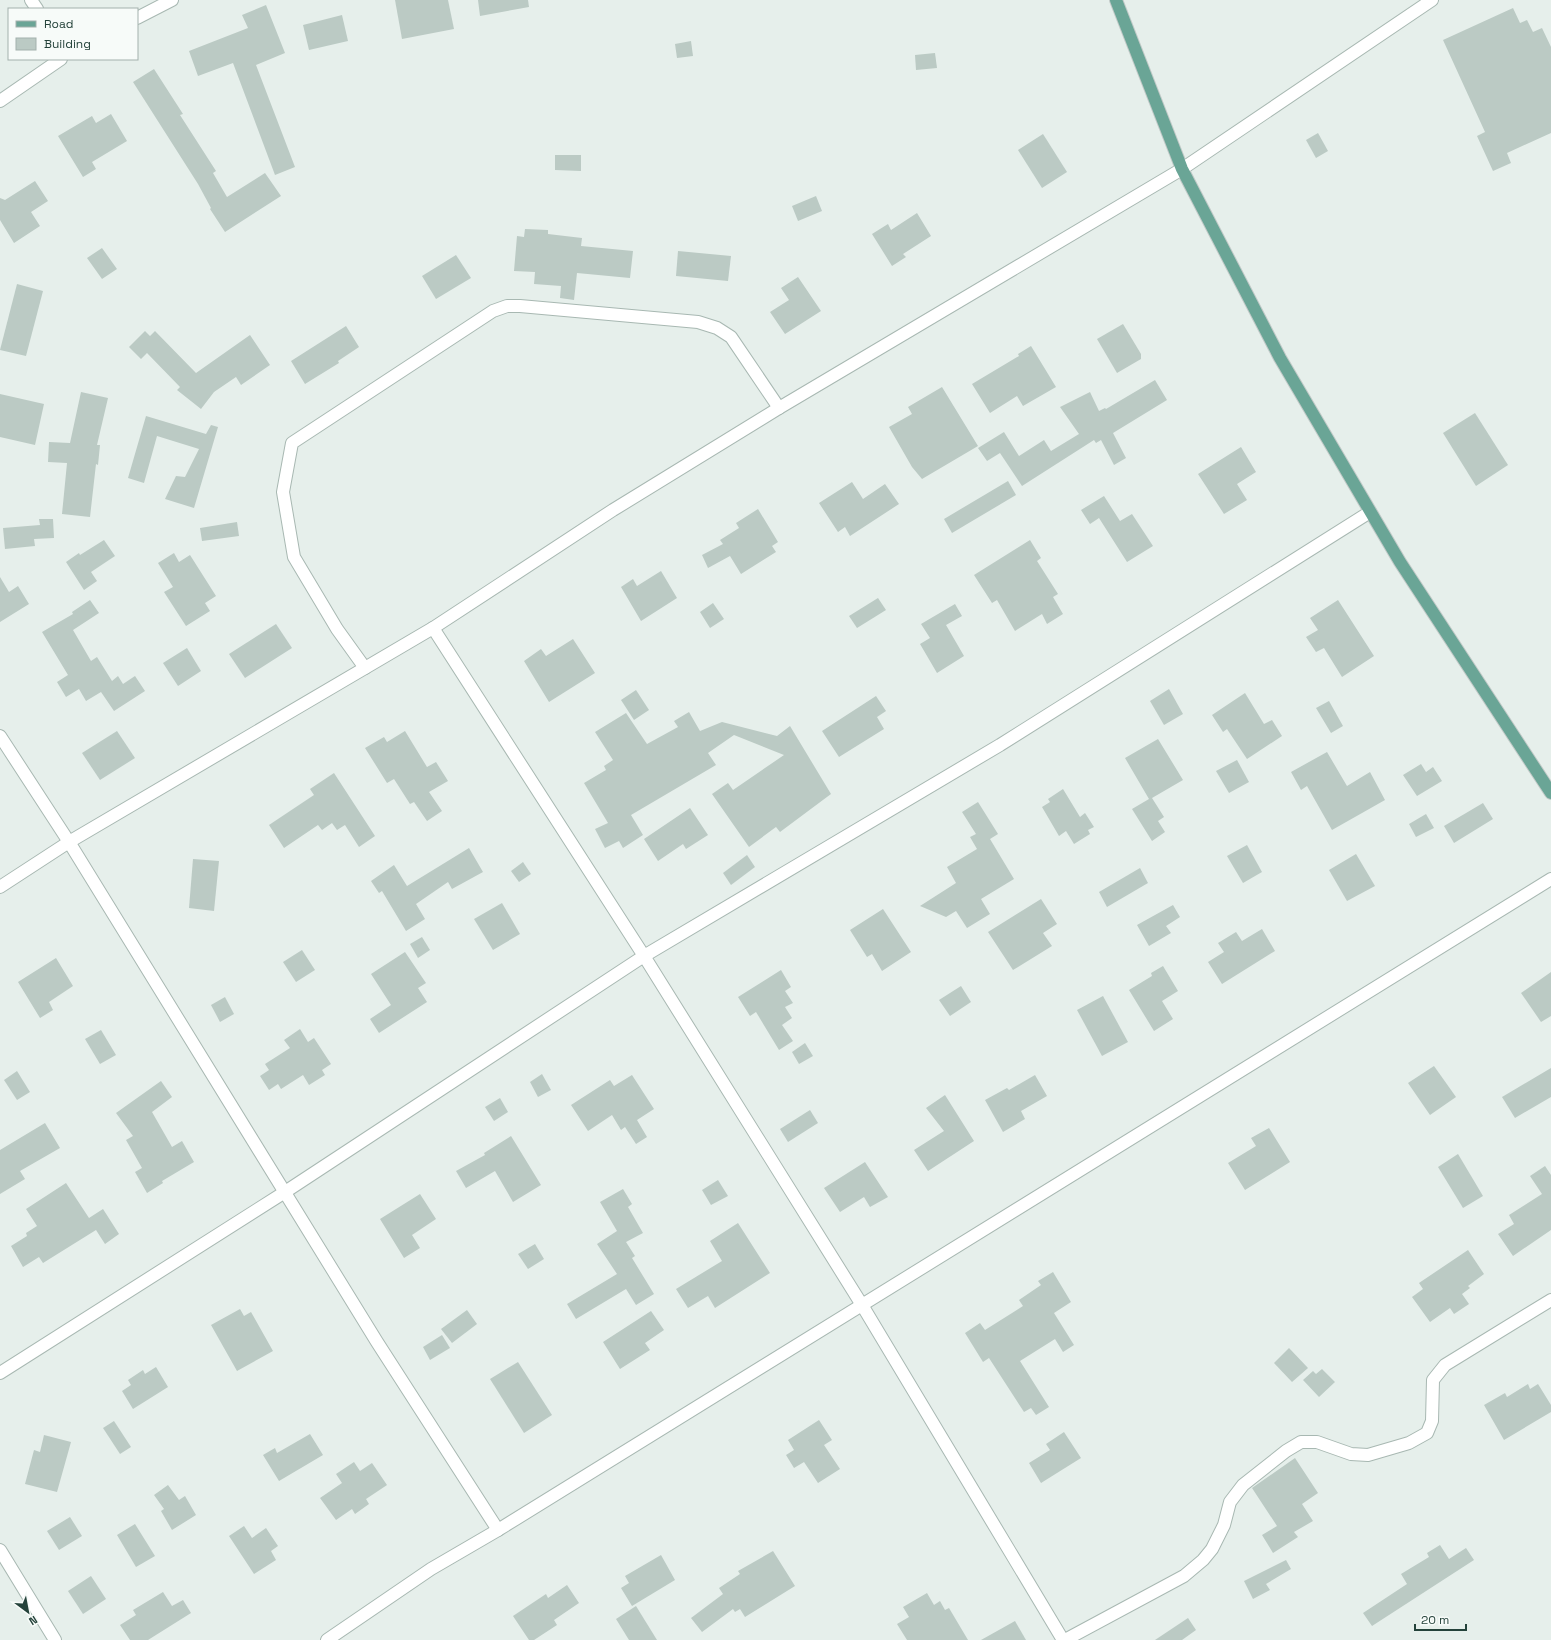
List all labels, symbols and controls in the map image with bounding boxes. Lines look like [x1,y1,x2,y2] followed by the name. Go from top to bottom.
[8,8,138,60] legend
[44,16,73,32] text: Road
[44,36,91,52] text: Building
[8,1592,48,1632] north arrow
[1415,1606,1466,1632] scale bar
[1421,1612,1449,1628] text: 20 m
[26,1613,40,1628] text: N

